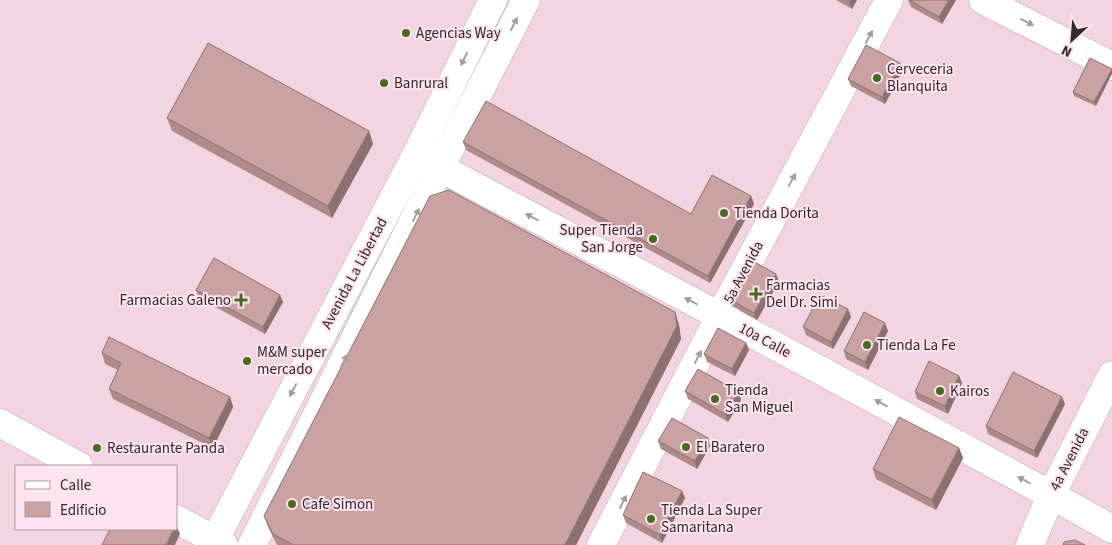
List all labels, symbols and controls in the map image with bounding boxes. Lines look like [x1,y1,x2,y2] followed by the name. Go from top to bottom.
[1047,15,1097,65] north arrow
[510,16,518,31] one-way arrow
[1020,18,1034,26] one-way arrow
[416,23,501,44] place label: Agencias Way
[400,27,412,39] marker: Agencias Way
[865,30,873,44] one-way arrow
[1058,40,1075,62] text: N
[459,52,468,67] one-way arrow
[887,59,953,97] place label: Cerveceria Blanquita
[871,72,883,84] marker: Cerveceria Blanquita
[394,73,448,94] place label: Banrural
[378,77,390,89] marker: Banrural
[788,173,796,187] one-way arrow
[734,203,819,224] place label: Tienda Dorita
[718,207,730,219] marker: Tienda Dorita
[413,208,421,222] one-way arrow
[525,213,539,221] one-way arrow
[316,214,393,333] street label: Avenida La Libertad
[560,220,643,258] place label: Super Tienda San Jorge
[647,233,659,245] marker: Super Tienda San Jorge
[718,237,769,307] street label: 5a Avenida
[766,275,838,313] place label: Farmacias Del Dr. Simi
[750,288,762,300] marker: Farmacias Del Dr. Simi
[120,290,231,311] place label: Farmacias Galeno
[235,294,247,306] marker: Farmacias Galeno
[684,297,699,305] one-way arrow
[735,318,795,363] street label: 10a Calle
[877,335,956,356] place label: Tienda La Fe
[861,339,873,351] marker: Tienda La Fe
[257,342,327,380] place label: M&M super mercado
[694,350,702,365] one-way arrow
[340,353,348,368] one-way arrow
[241,355,253,367] marker: M&M super mercado
[725,380,794,418] place label: Tienda San Miguel
[950,381,989,402] place label: Kairos
[289,383,297,398] one-way arrow
[934,385,946,397] marker: Kairos
[709,393,721,405] marker: Tienda San Miguel
[873,399,888,407] one-way arrow
[1045,424,1094,494] street label: 4a Avenida
[696,437,765,458] place label: El Baratero
[107,438,225,459] place label: Restaurante Panda
[680,441,692,453] marker: El Baratero
[91,442,103,454] marker: Restaurante Panda
[15,465,178,530] legend
[60,475,91,496] text: Calle
[1016,476,1031,484] one-way arrow
[302,494,373,515] place label: Cafe Simon
[619,494,627,509] one-way arrow
[286,498,298,510] marker: Cafe Simon
[60,500,107,521] text: Edificio
[661,500,763,538] place label: Tienda La Super Samaritana
[645,513,657,525] marker: Tienda La Super Samaritana

